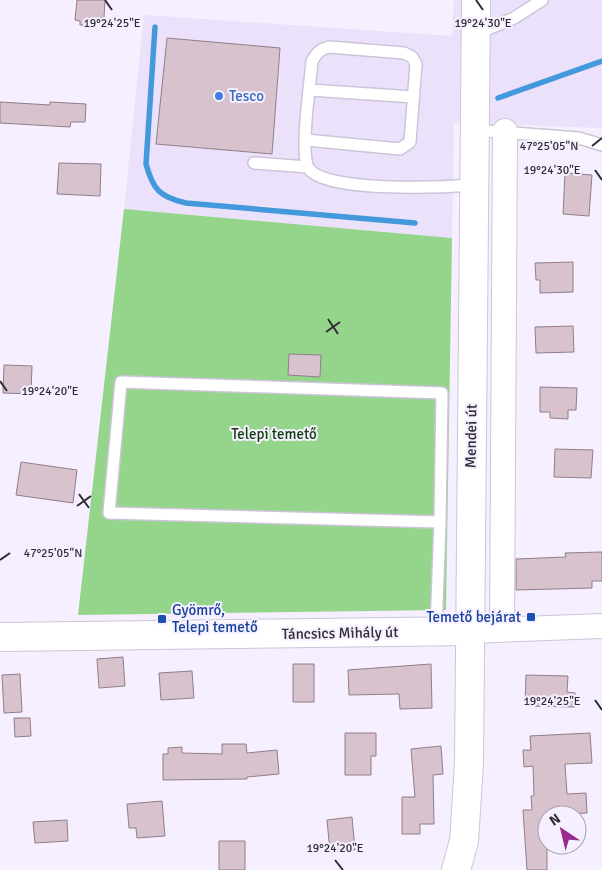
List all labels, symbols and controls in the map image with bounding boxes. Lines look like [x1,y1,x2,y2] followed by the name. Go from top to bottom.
[83,16,141,31] text: 19°24'25"E
[454,16,512,31] text: 19°24'30"E
[229,87,264,105] place label: Tesco
[213,90,225,102] marker: Tesco
[520,139,578,154] text: 47°25'05"N
[523,163,581,178] text: 19°24'30"E
[21,384,79,399] text: 19°24'20"E
[461,404,481,468] street label: Mendei út
[231,425,317,443] park label: Telepi temető
[24,546,82,561] text: 47°25'05"N
[172,601,258,636] place label: Gyömrő, Telepi temető
[426,608,521,626] place label: Temető bejárat
[525,611,537,623] marker: Temető bejárat
[156,613,168,625] marker: Gyömrő, Telepi temető
[282,623,398,643] street label: Táncsics Mihály út
[523,694,581,709] text: 19°24'25"E
[537,805,587,855] north arrow
[546,810,564,830] text: N
[306,841,364,856] text: 19°24'20"E

